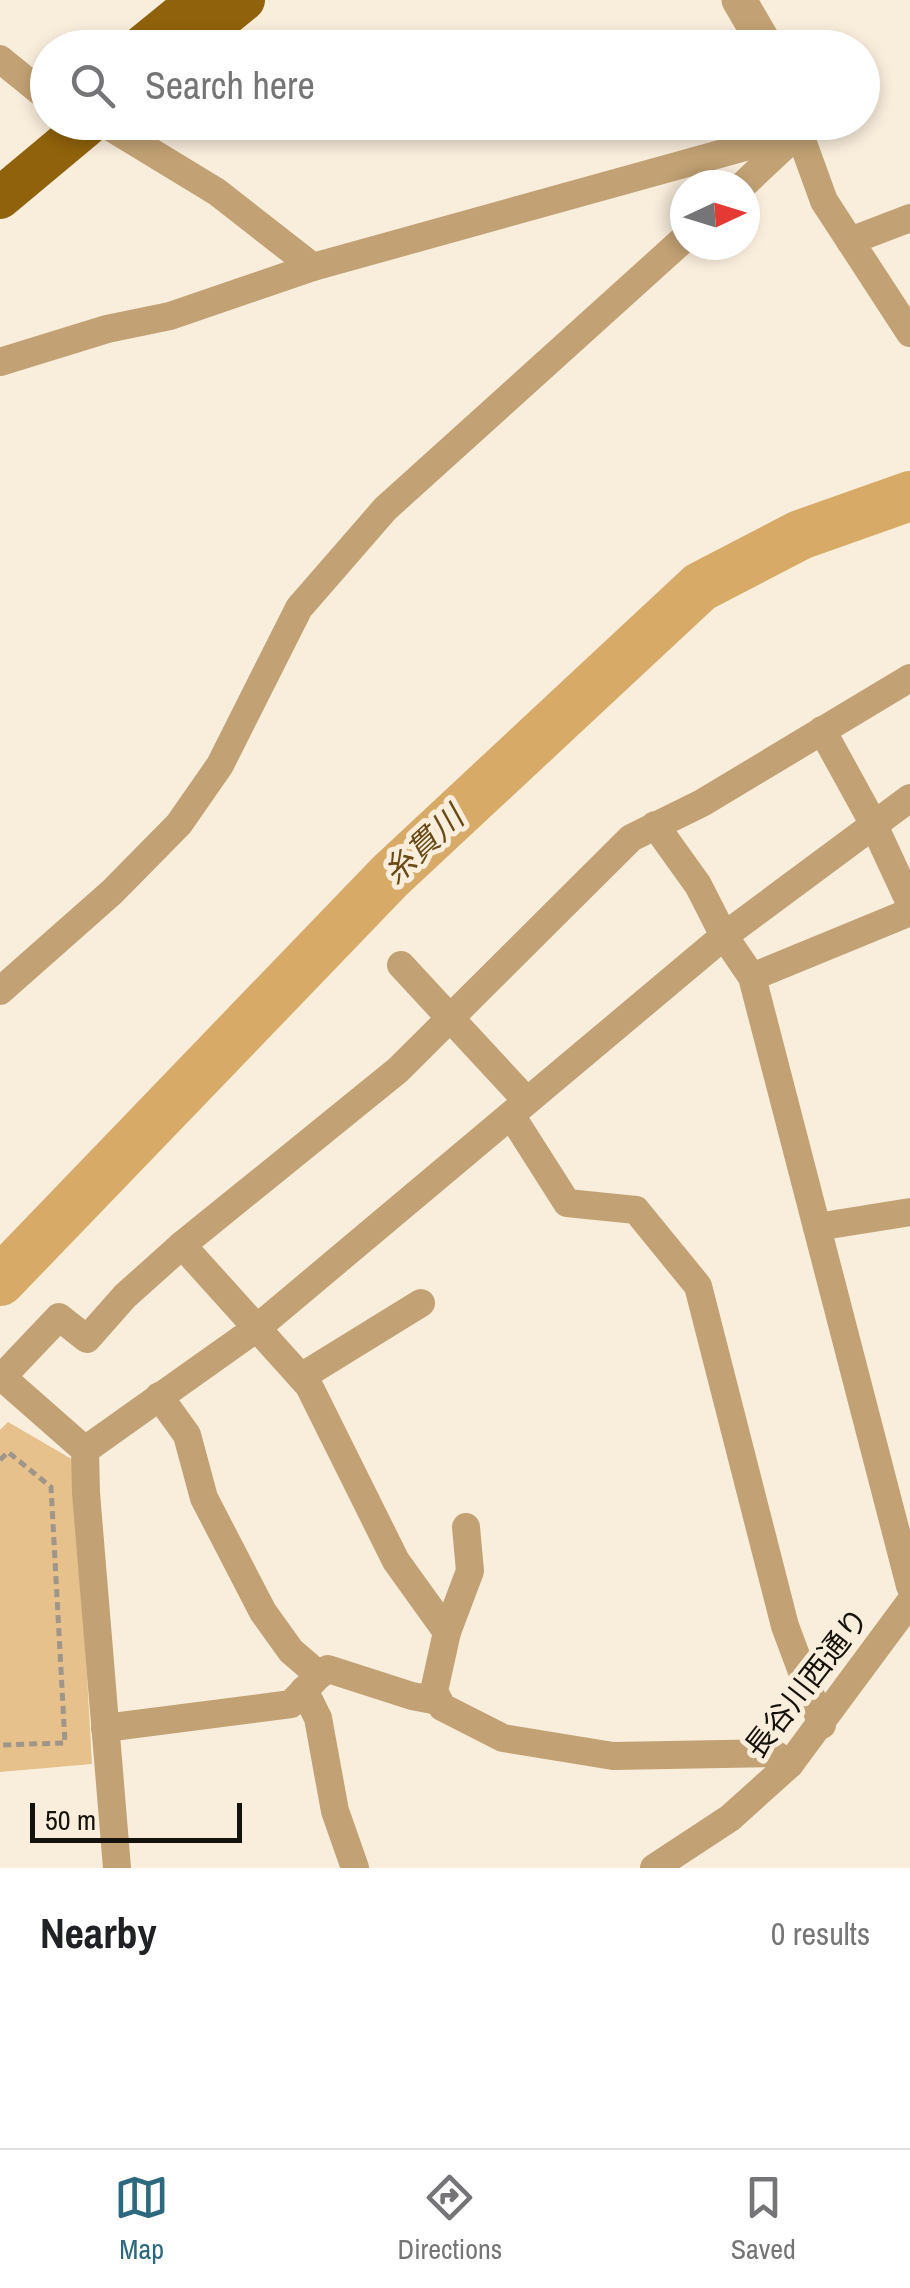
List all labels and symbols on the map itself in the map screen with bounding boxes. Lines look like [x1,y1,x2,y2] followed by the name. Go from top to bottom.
[670,170,760,260] north arrow
[373,794,475,893] water label: 糸貫川
[735,1599,877,1766] street label: 長谷川西通り
[30,1798,242,1842] scale bar

